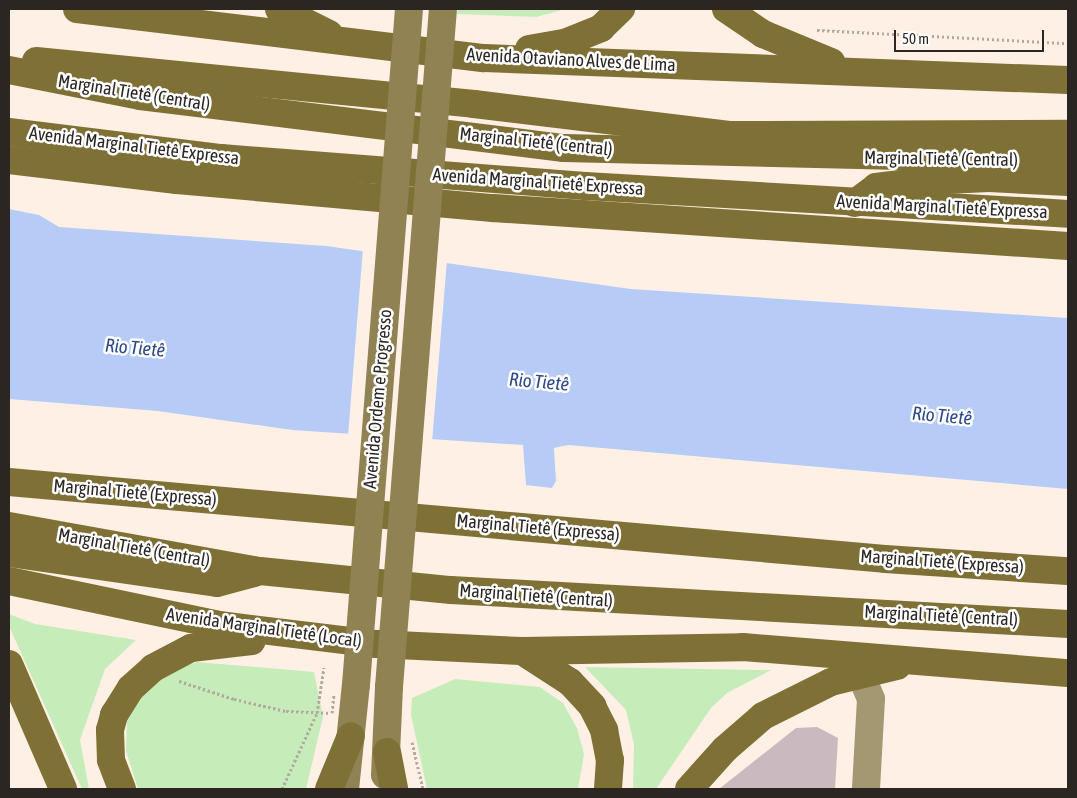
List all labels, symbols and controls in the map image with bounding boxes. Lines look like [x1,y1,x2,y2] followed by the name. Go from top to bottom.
[897,20,1047,52] scale bar
[902,30,929,47] text: 50 m
[466,44,676,76] street label: Avenida Otaviano Alves de Lima
[56,70,212,116] street label: Marginal Tietê (Central)
[28,122,240,170] street label: Avenida Marginal Tietê Expressa
[458,123,614,161] street label: Marginal Tietê (Central)
[864,147,1018,171] street label: Marginal Tietê (Central)
[432,164,644,200] street label: Avenida Marginal Tietê Expressa
[836,191,1048,223] street label: Avenida Marginal Tietê Expressa
[359,308,397,490] street label: Avenida Ordem e Progresso
[104,334,166,362] water label: Rio Tietê
[508,368,570,396] water label: Rio Tietê
[911,402,973,430] water label: Rio Tietê
[53,475,217,511] street label: Marginal Tietê (Expressa)
[456,510,620,546] street label: Marginal Tietê (Expressa)
[56,524,212,572] street label: Marginal Tietê (Central)
[860,546,1024,578] street label: Marginal Tietê (Expressa)
[459,580,613,612] street label: Marginal Tietê (Central)
[864,601,1018,631] street label: Marginal Tietê (Central)
[165,604,363,652] street label: Avenida Marginal Tietê (Local)

